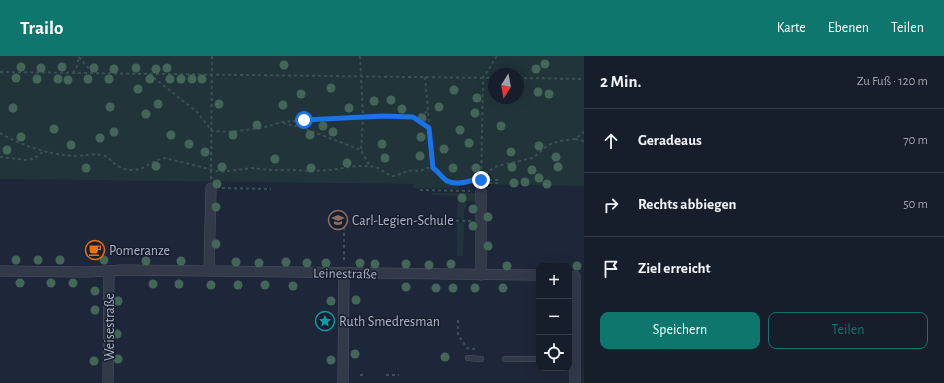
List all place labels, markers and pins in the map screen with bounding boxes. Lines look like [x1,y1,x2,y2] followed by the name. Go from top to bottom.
[327,209,349,231] school or university icon: Carl-Legien-Schule
[352,214,454,228] place label: Carl-Legien-Schule
[84,239,106,261] cafe icon: Pomeranze
[109,244,170,258] place label: Pomeranze
[314,310,336,332] place icon: Ruth Smedresman
[339,315,440,329] place label: Ruth Smedresman

